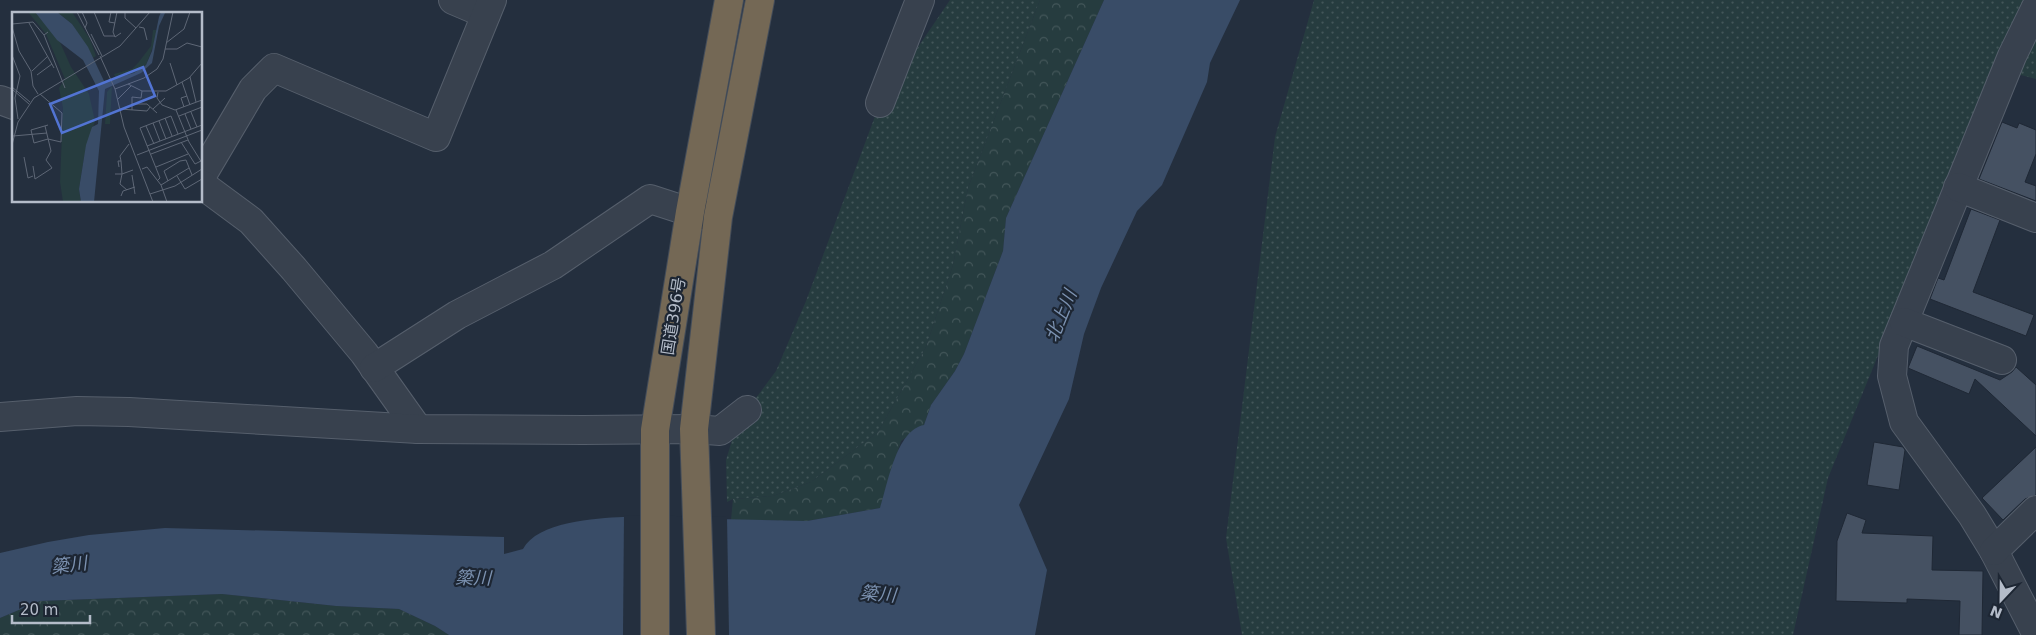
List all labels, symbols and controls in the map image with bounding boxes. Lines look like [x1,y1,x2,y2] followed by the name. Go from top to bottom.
[12,12,202,202] inset map
[658,276,689,356] street label: 国道396号
[1041,285,1081,345] water label: 北上川
[50,552,90,577] water label: 簗川
[455,567,493,588] water label: 簗川
[1976,575,2026,625] north arrow
[859,581,899,606] water label: 簗川
[12,592,90,624] scale bar
[20,601,58,619] text: 20 m
[1988,602,2005,622] text: N

